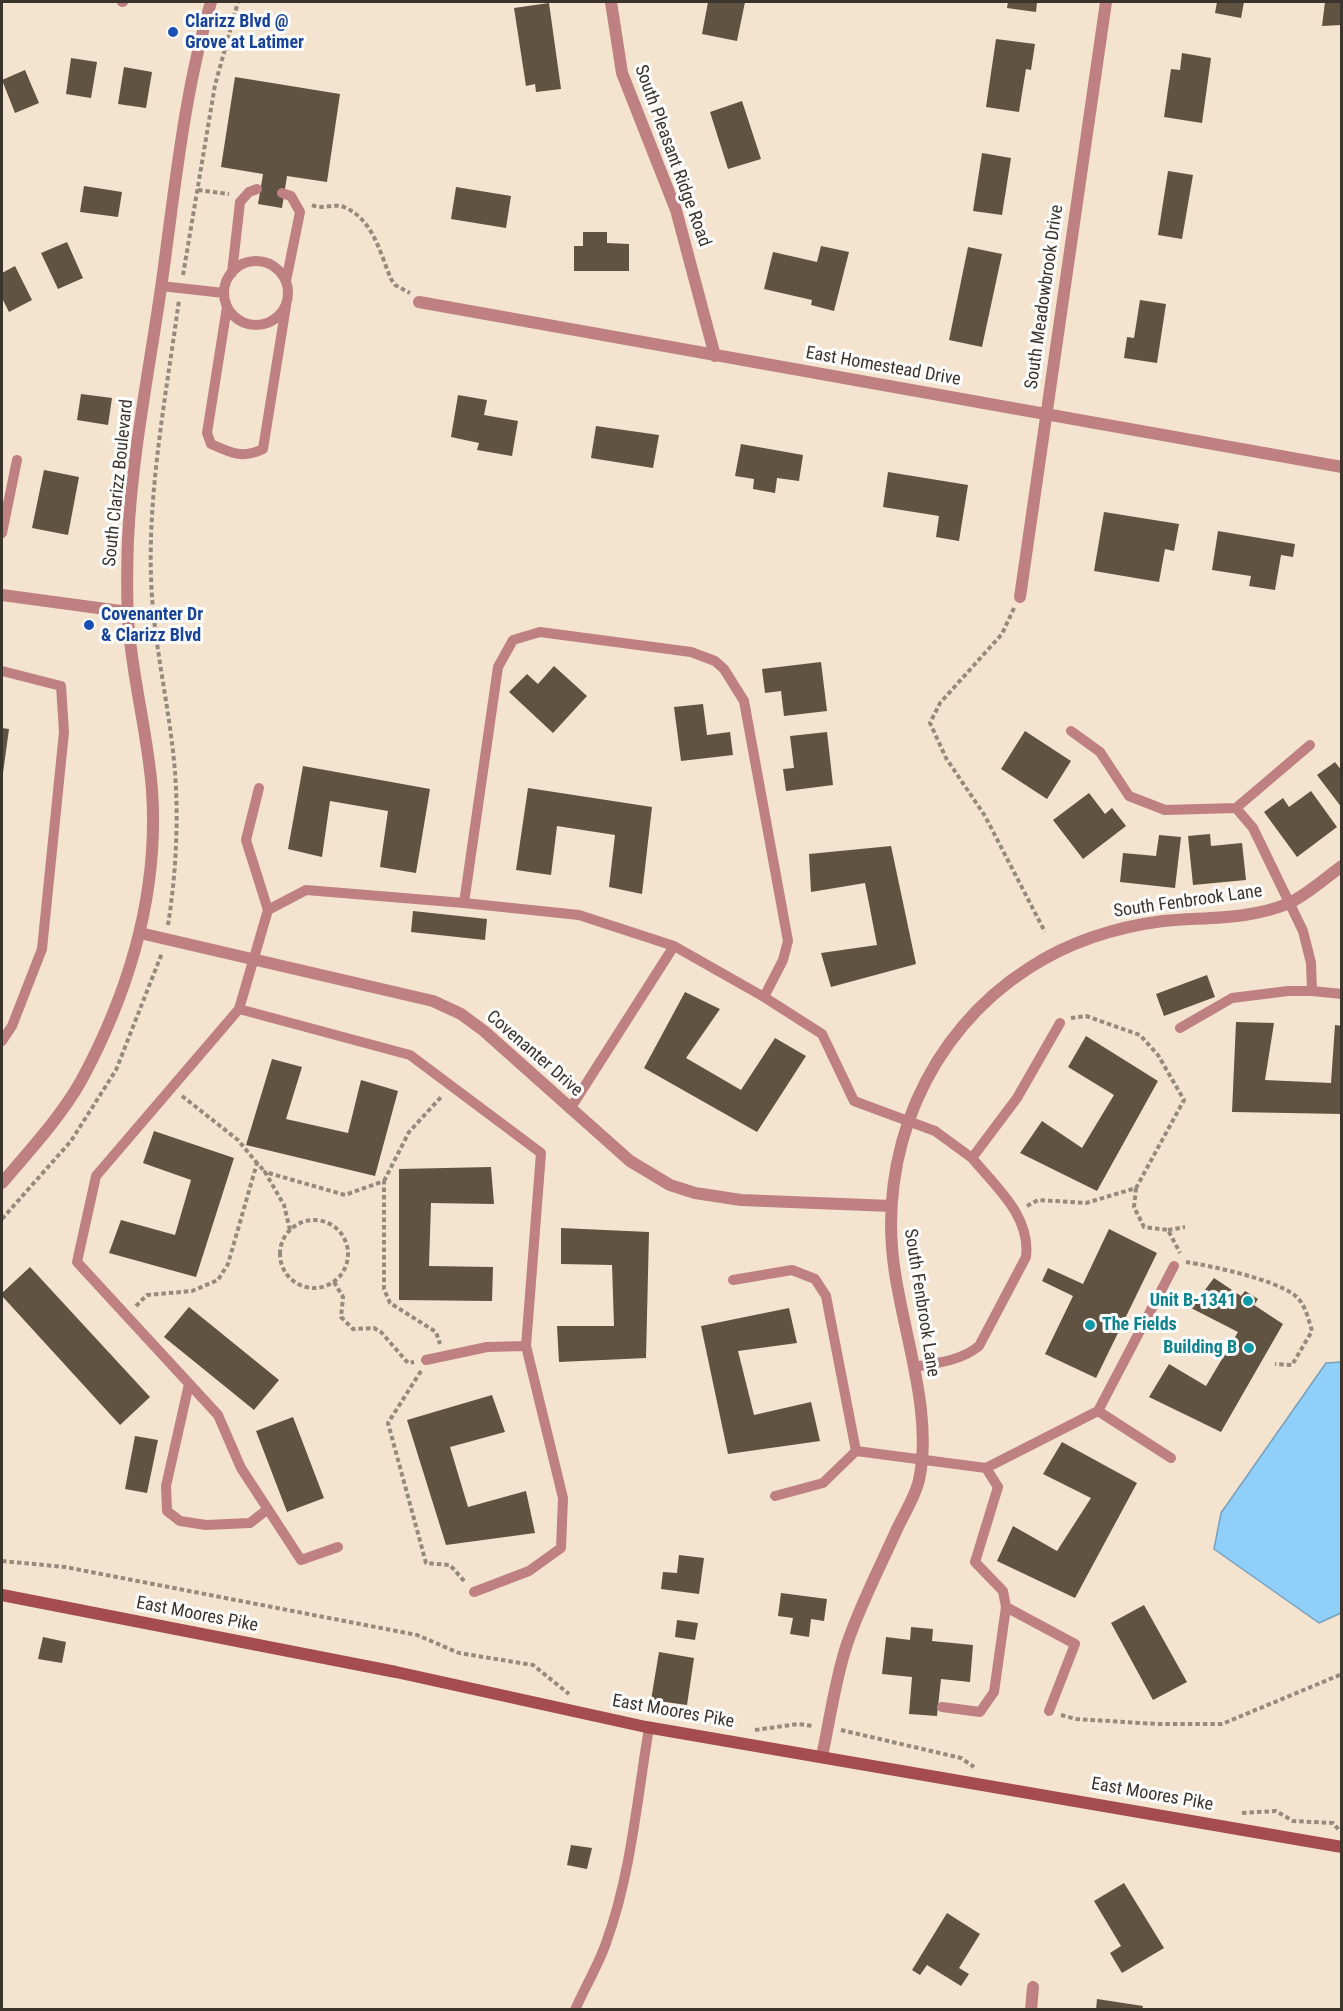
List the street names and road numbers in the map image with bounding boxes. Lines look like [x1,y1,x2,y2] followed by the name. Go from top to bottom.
[629,62,715,250] street label: South Pleasant Ridge Road
[1021,203,1069,391] street label: South Meadowbrook Drive
[804,343,962,391] street label: East Homestead Drive
[99,398,139,568] street label: South Clarizz Boulevard
[1112,881,1264,923] street label: South Fenbrook Lane
[481,1006,587,1102] street label: Covenanter Drive
[899,1227,943,1379] street label: South Fenbrook Lane
[134,1593,260,1637] street label: East Moores Pike
[610,1691,736,1733] street label: East Moores Pike
[1089,1774,1215,1816] street label: East Moores Pike

